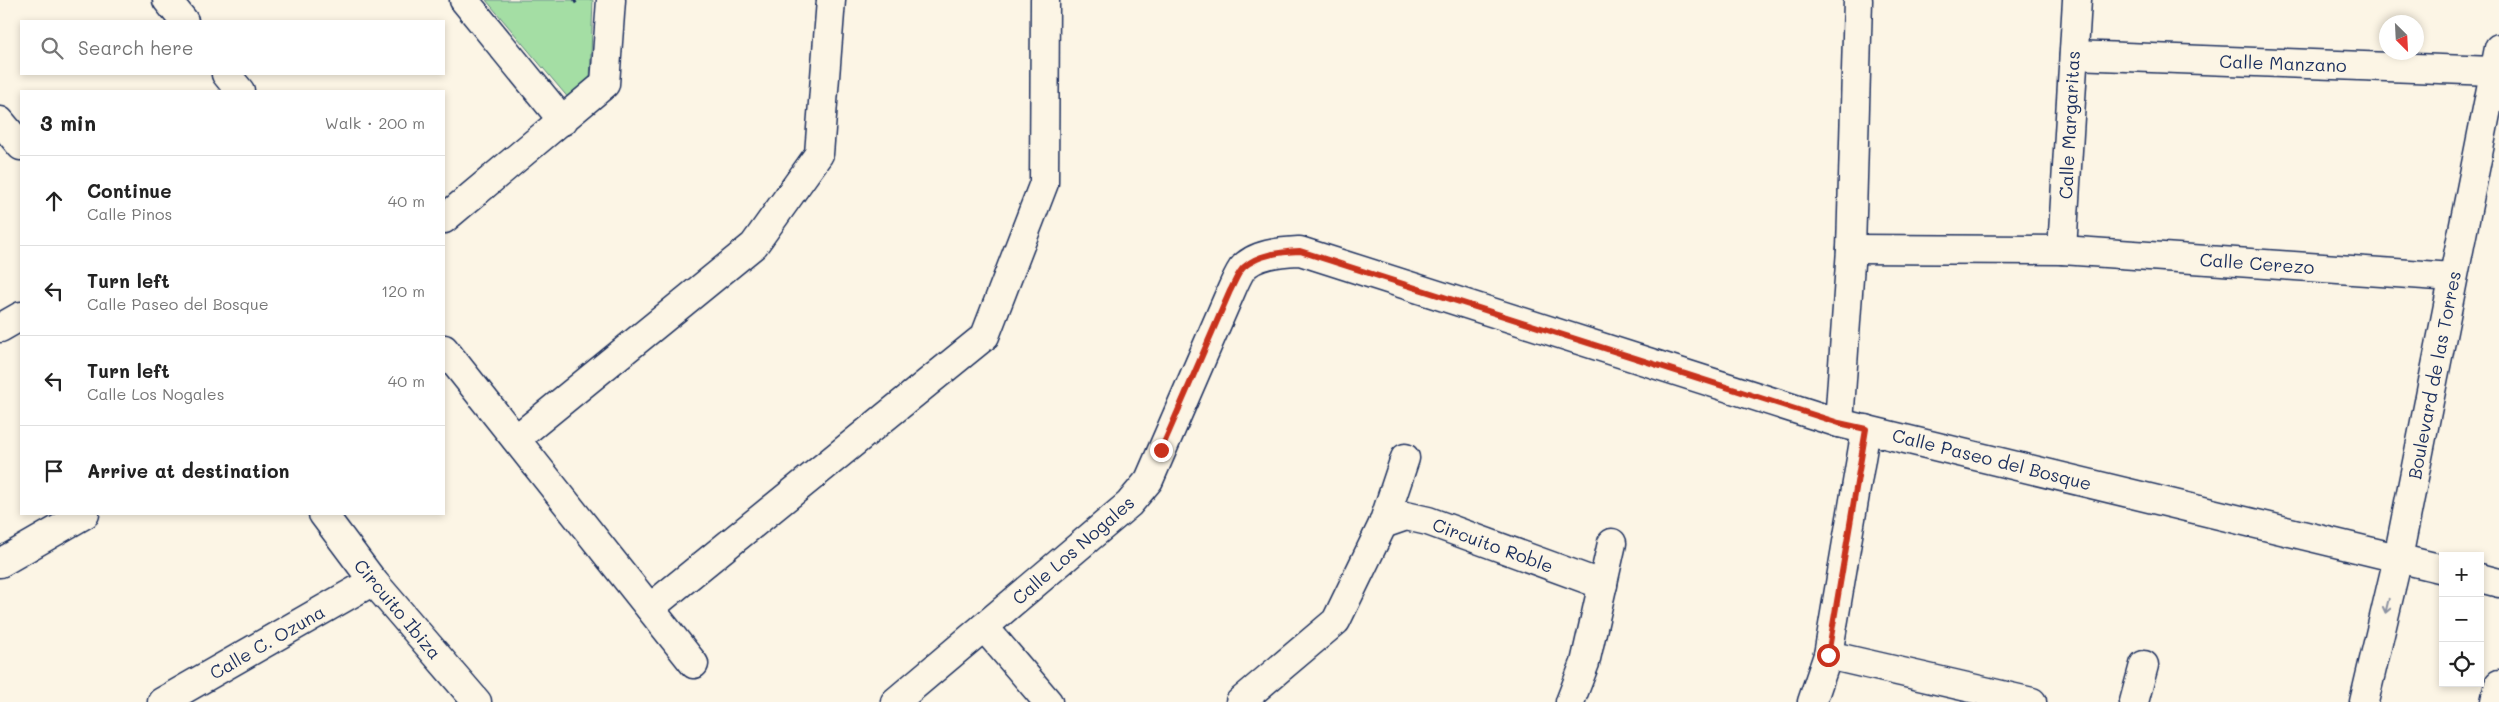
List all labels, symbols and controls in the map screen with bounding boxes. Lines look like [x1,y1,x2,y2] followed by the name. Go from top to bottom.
[2379,15,2424,60] north arrow
[20,20,445,75] search box
[38,34,66,62] icon: search
[78,35,194,60] text: Search here
[2219,49,2347,77] street label: Calle Manzano
[2053,50,2085,200] street label: Calle Margaritas
[40,109,96,136] text: 3 min
[325,112,425,133] text: Walk · 200 m
[87,178,172,203] text: Continue
[40,187,68,215] icon: ahead
[388,190,425,211] text: 40 m
[87,203,172,224] text: Calle Pinos
[2199,247,2315,279] street label: Calle Cerezo
[87,268,170,293] text: Turn left
[2402,269,2466,481] street label: Boulevard de las Torres
[40,277,68,305] icon: left
[381,280,425,301] text: 120 m
[87,293,269,314] text: Calle Paseo del Bosque
[87,358,170,383] text: Turn left
[40,367,68,395] icon: left
[388,370,425,391] text: 40 m
[87,383,225,404] text: Calle Los Nogales
[1890,423,2094,495] street label: Calle Paseo del Bosque
[1150,439,1173,462] route end
[40,457,68,485] icon: arrive
[87,458,290,483] text: Arrive at destination
[1007,490,1139,610] street label: Calle Los Nogales
[1429,512,1557,578] street label: Circuito Roble
[2439,552,2484,687] map controls
[2439,552,2484,597] button: +
[349,554,447,664] street label: Circuito Ibiza
[2382,597,2391,613] one-way arrow
[2439,597,2484,642] button: −
[205,599,329,685] street label: Calle C. Ozuna
[2439,642,2484,687] button: locate
[1817,644,1840,667] route start

